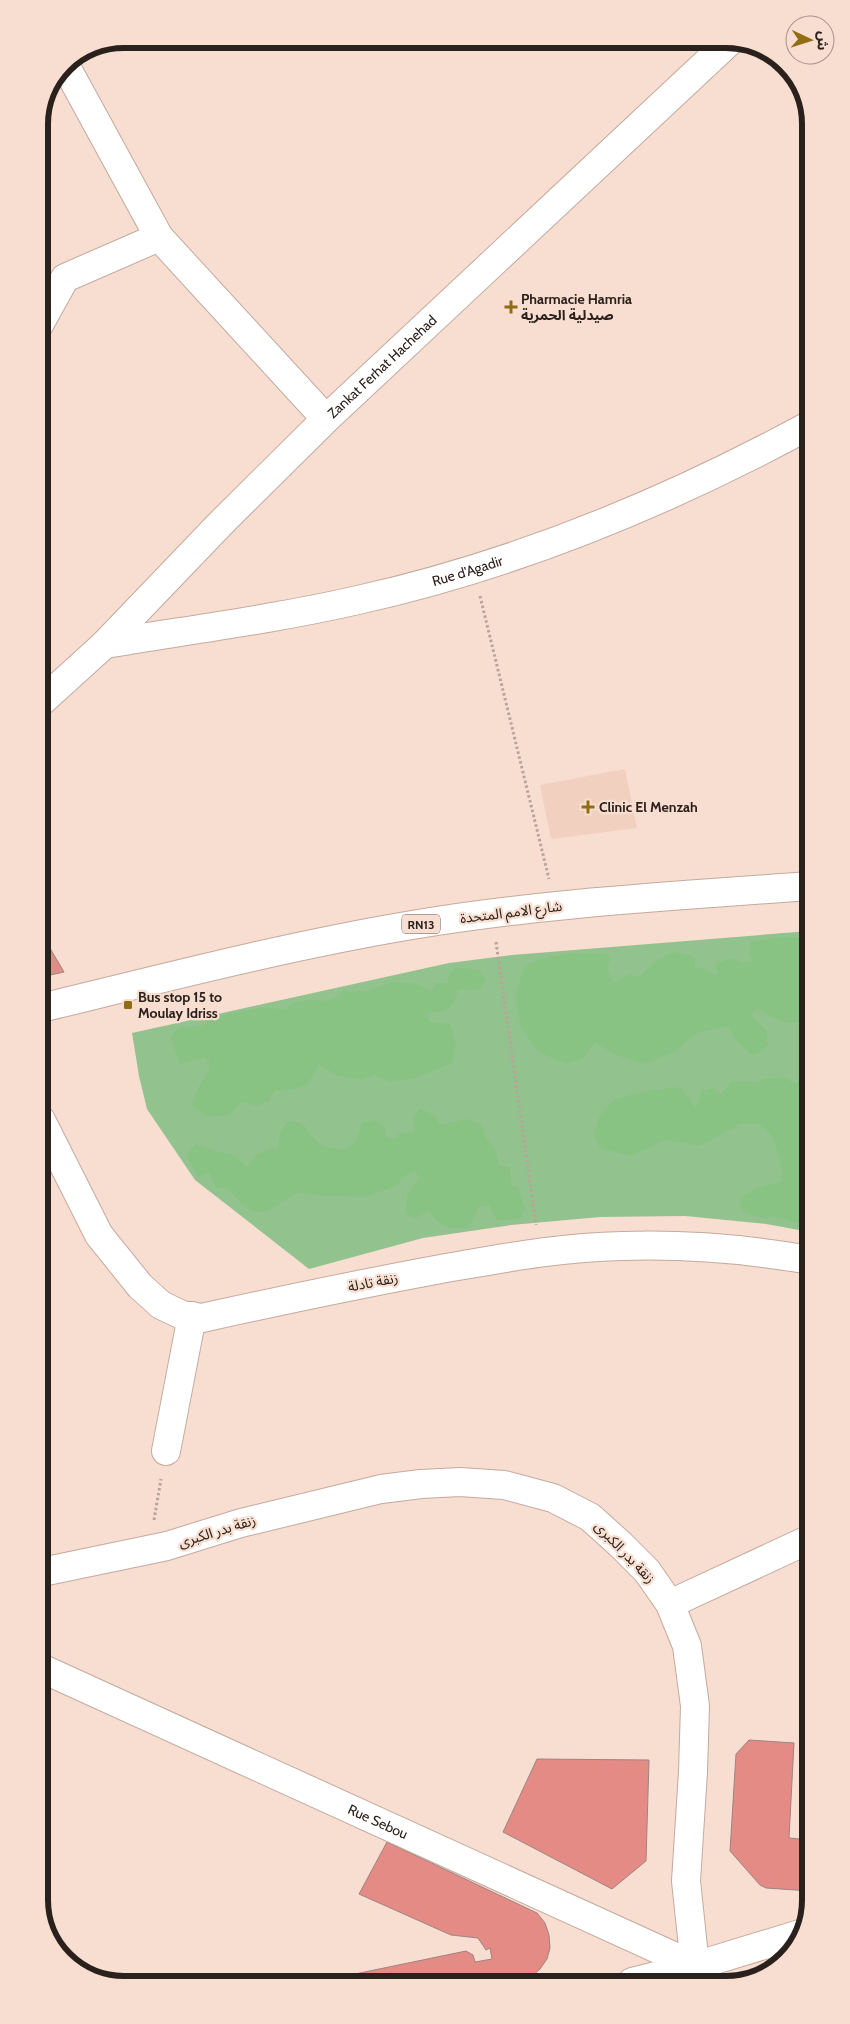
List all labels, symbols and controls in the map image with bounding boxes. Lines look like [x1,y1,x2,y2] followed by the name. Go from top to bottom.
[785,15,835,65] north arrow
[813,31,833,51] text: ش
[521,290,632,324] place label: Pharmacie Hamria صيدلية الحمرية
[505,301,517,313] marker: Pharmacie Hamria صيدلية الحمرية
[324,311,440,422] street label: Zankat Ferhat Hachehad
[430,551,505,590] street label: Rue d'Agadir
[599,798,698,816] place label: Clinic El Menzah
[581,800,595,814] marker: Clinic El Menzah
[459,897,563,929] street label: شارع الامم المتحدة
[402,914,440,934] road number: RN13
[138,988,222,1022] place label: Bus stop 15 to Moulay Idriss
[122,999,134,1011] marker: Bus stop 15 to Moulay Idriss
[346,1268,400,1296] street label: زنقة تادلة
[176,1511,258,1551] street label: زنقة بدر الكبرى
[591,1517,659,1587] street label: زنقة بدر الكبرى
[345,1800,411,1843] street label: Rue Sebou

